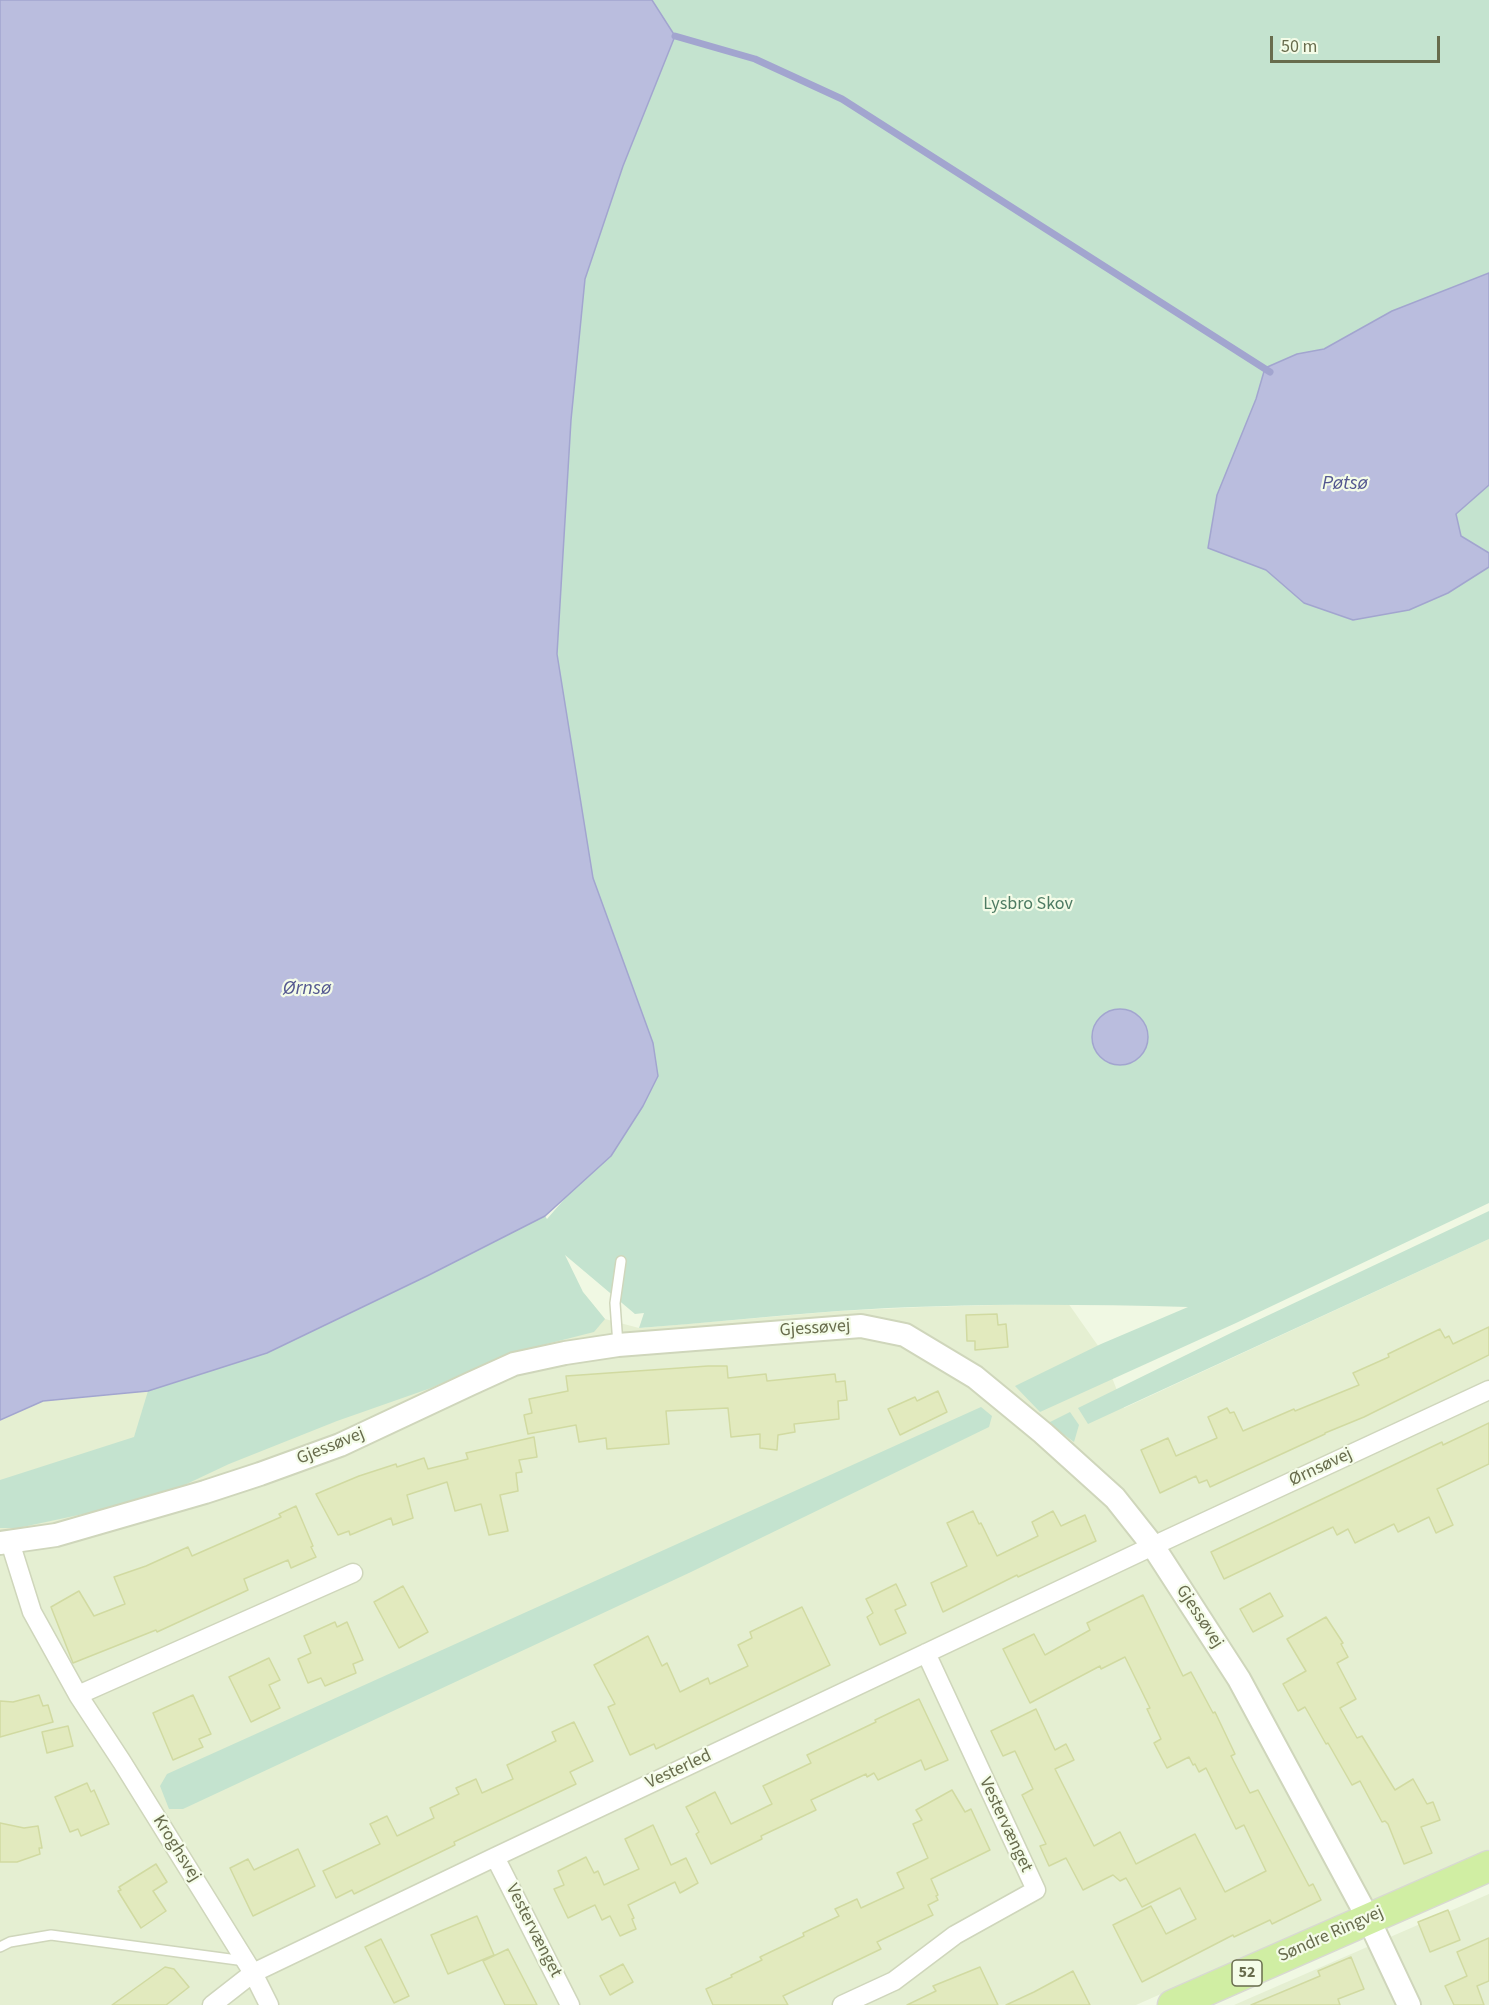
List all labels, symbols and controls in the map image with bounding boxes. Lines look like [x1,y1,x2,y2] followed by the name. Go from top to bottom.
[1273,24,1442,62] scale bar
[1281,34,1317,59] text: 50 m
[1322,473,1368,497] water label: Pøtsø
[983,894,1073,916] park label: Lysbro Skov
[283,978,331,1002] water label: Ørnsø
[779,1316,851,1342] street label: Gjessøvej
[294,1424,368,1470] street label: Gjessøvej
[1286,1444,1356,1492] street label: Ørnsøvej
[1171,1581,1227,1653] street label: Gjessøvej
[643,1745,715,1795] street label: Vesterled
[974,1774,1036,1876] street label: Vestervænget
[147,1812,205,1886] street label: Kroghsvej
[500,1881,566,1981] street label: Vestervænget
[1275,1902,1387,1968] street label: Søndre Ringvej
[1232,1960,1262,1986] road number: 52

